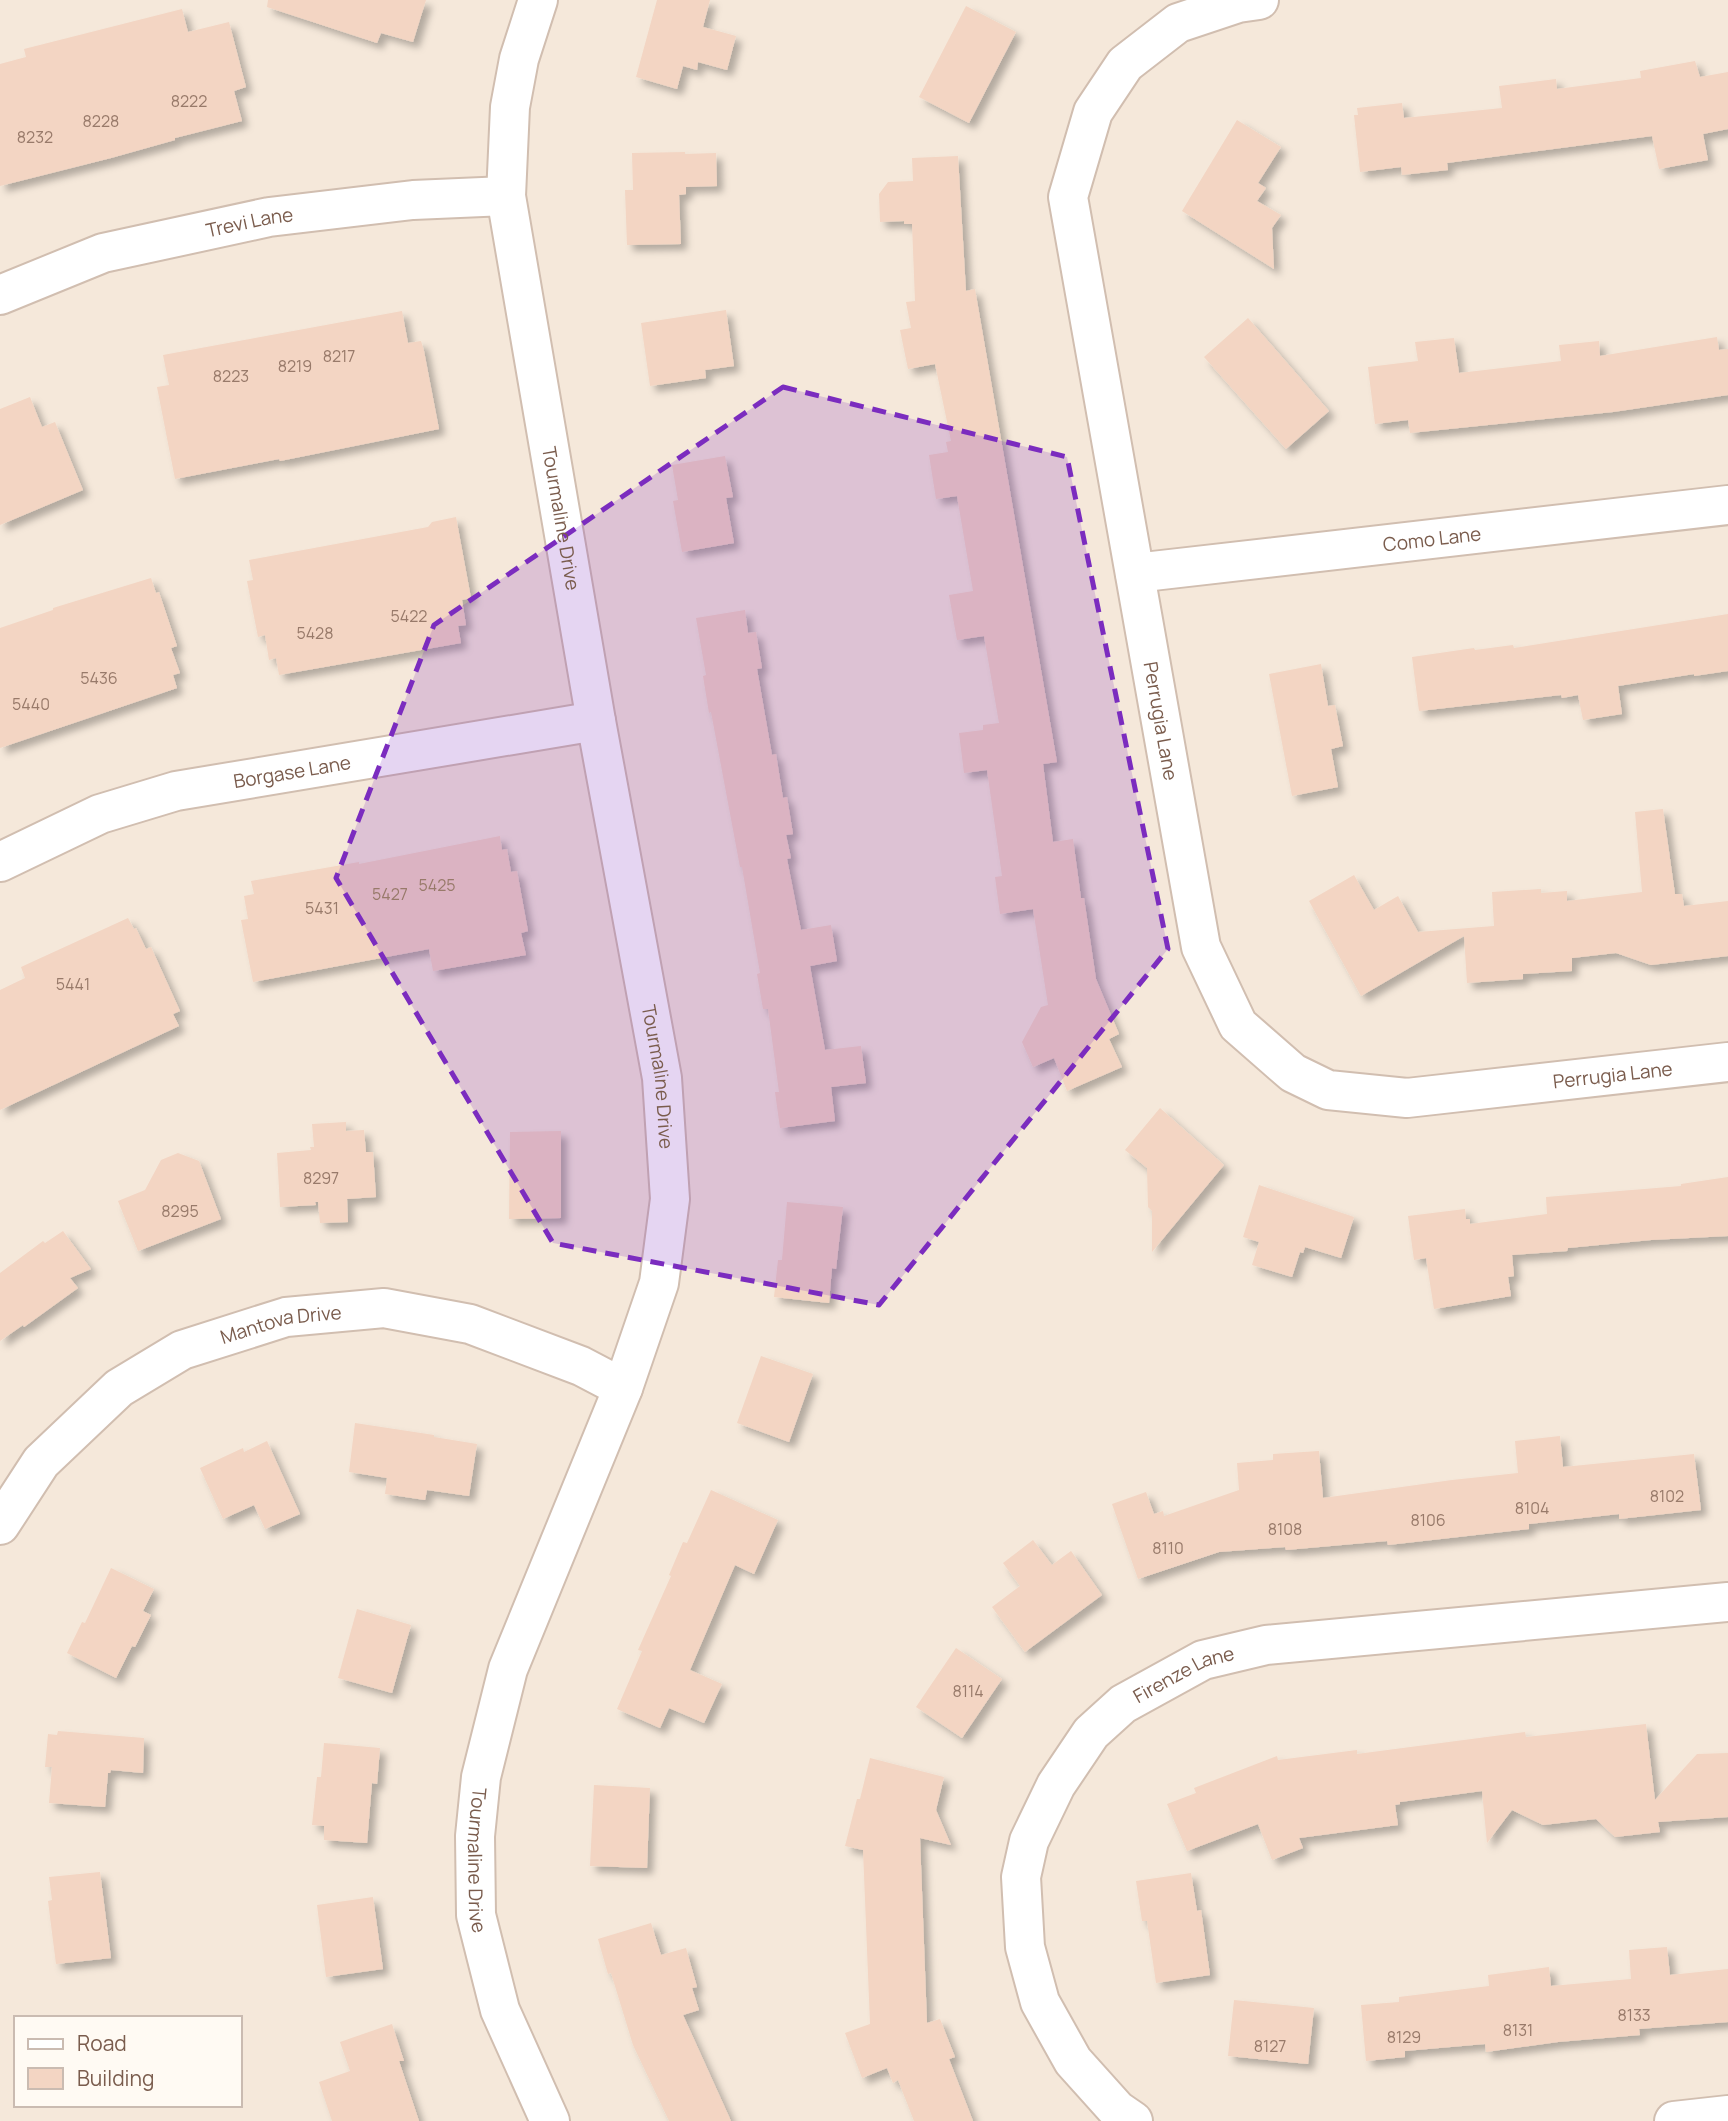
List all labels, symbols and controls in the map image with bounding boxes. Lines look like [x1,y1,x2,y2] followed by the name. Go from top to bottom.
[171,90,207,112] house number: 8222
[83,110,119,132] house number: 8228
[17,126,53,148] house number: 8232
[203,201,294,243] street label: Trevi Lane
[323,345,355,367] house number: 8217
[278,355,312,377] house number: 8219
[213,365,249,387] house number: 8223
[536,445,586,592] street label: Tourmaline Drive
[1382,520,1483,557] street label: Como Lane
[391,605,427,627] house number: 5422
[296,622,334,644] house number: 5428
[1138,660,1184,783] street label: Perrugia Lane
[80,667,118,689] house number: 5436
[12,693,50,715] house number: 5440
[231,749,353,794] street label: Borgase Lane
[418,874,456,896] house number: 5425
[372,883,408,905] house number: 5427
[305,897,339,919] house number: 5431
[56,973,90,995] house number: 5441
[636,1003,680,1150] street label: Tourmaline Drive
[1551,1055,1674,1095] street label: Perrugia Lane
[303,1167,339,1189] house number: 8297
[161,1200,199,1222] house number: 8295
[217,1299,343,1350] street label: Mantova Drive
[1650,1485,1684,1507] house number: 8102
[1515,1497,1549,1519] house number: 8104
[1410,1509,1446,1531] house number: 8106
[1268,1518,1302,1540] house number: 8108
[1152,1537,1184,1559] house number: 8110
[1128,1640,1237,1709] street label: Firenze Lane
[952,1680,984,1702] house number: 8114
[461,1786,493,1935] street label: Tourmaline Drive
[1617,2004,1651,2026] house number: 8133
[14,2016,242,2107] legend
[1503,2019,1533,2041] house number: 8131
[1387,2026,1421,2048] house number: 8129
[77,2029,127,2057] text: Road
[1254,2035,1286,2057] house number: 8127
[77,2064,154,2092] text: Building

